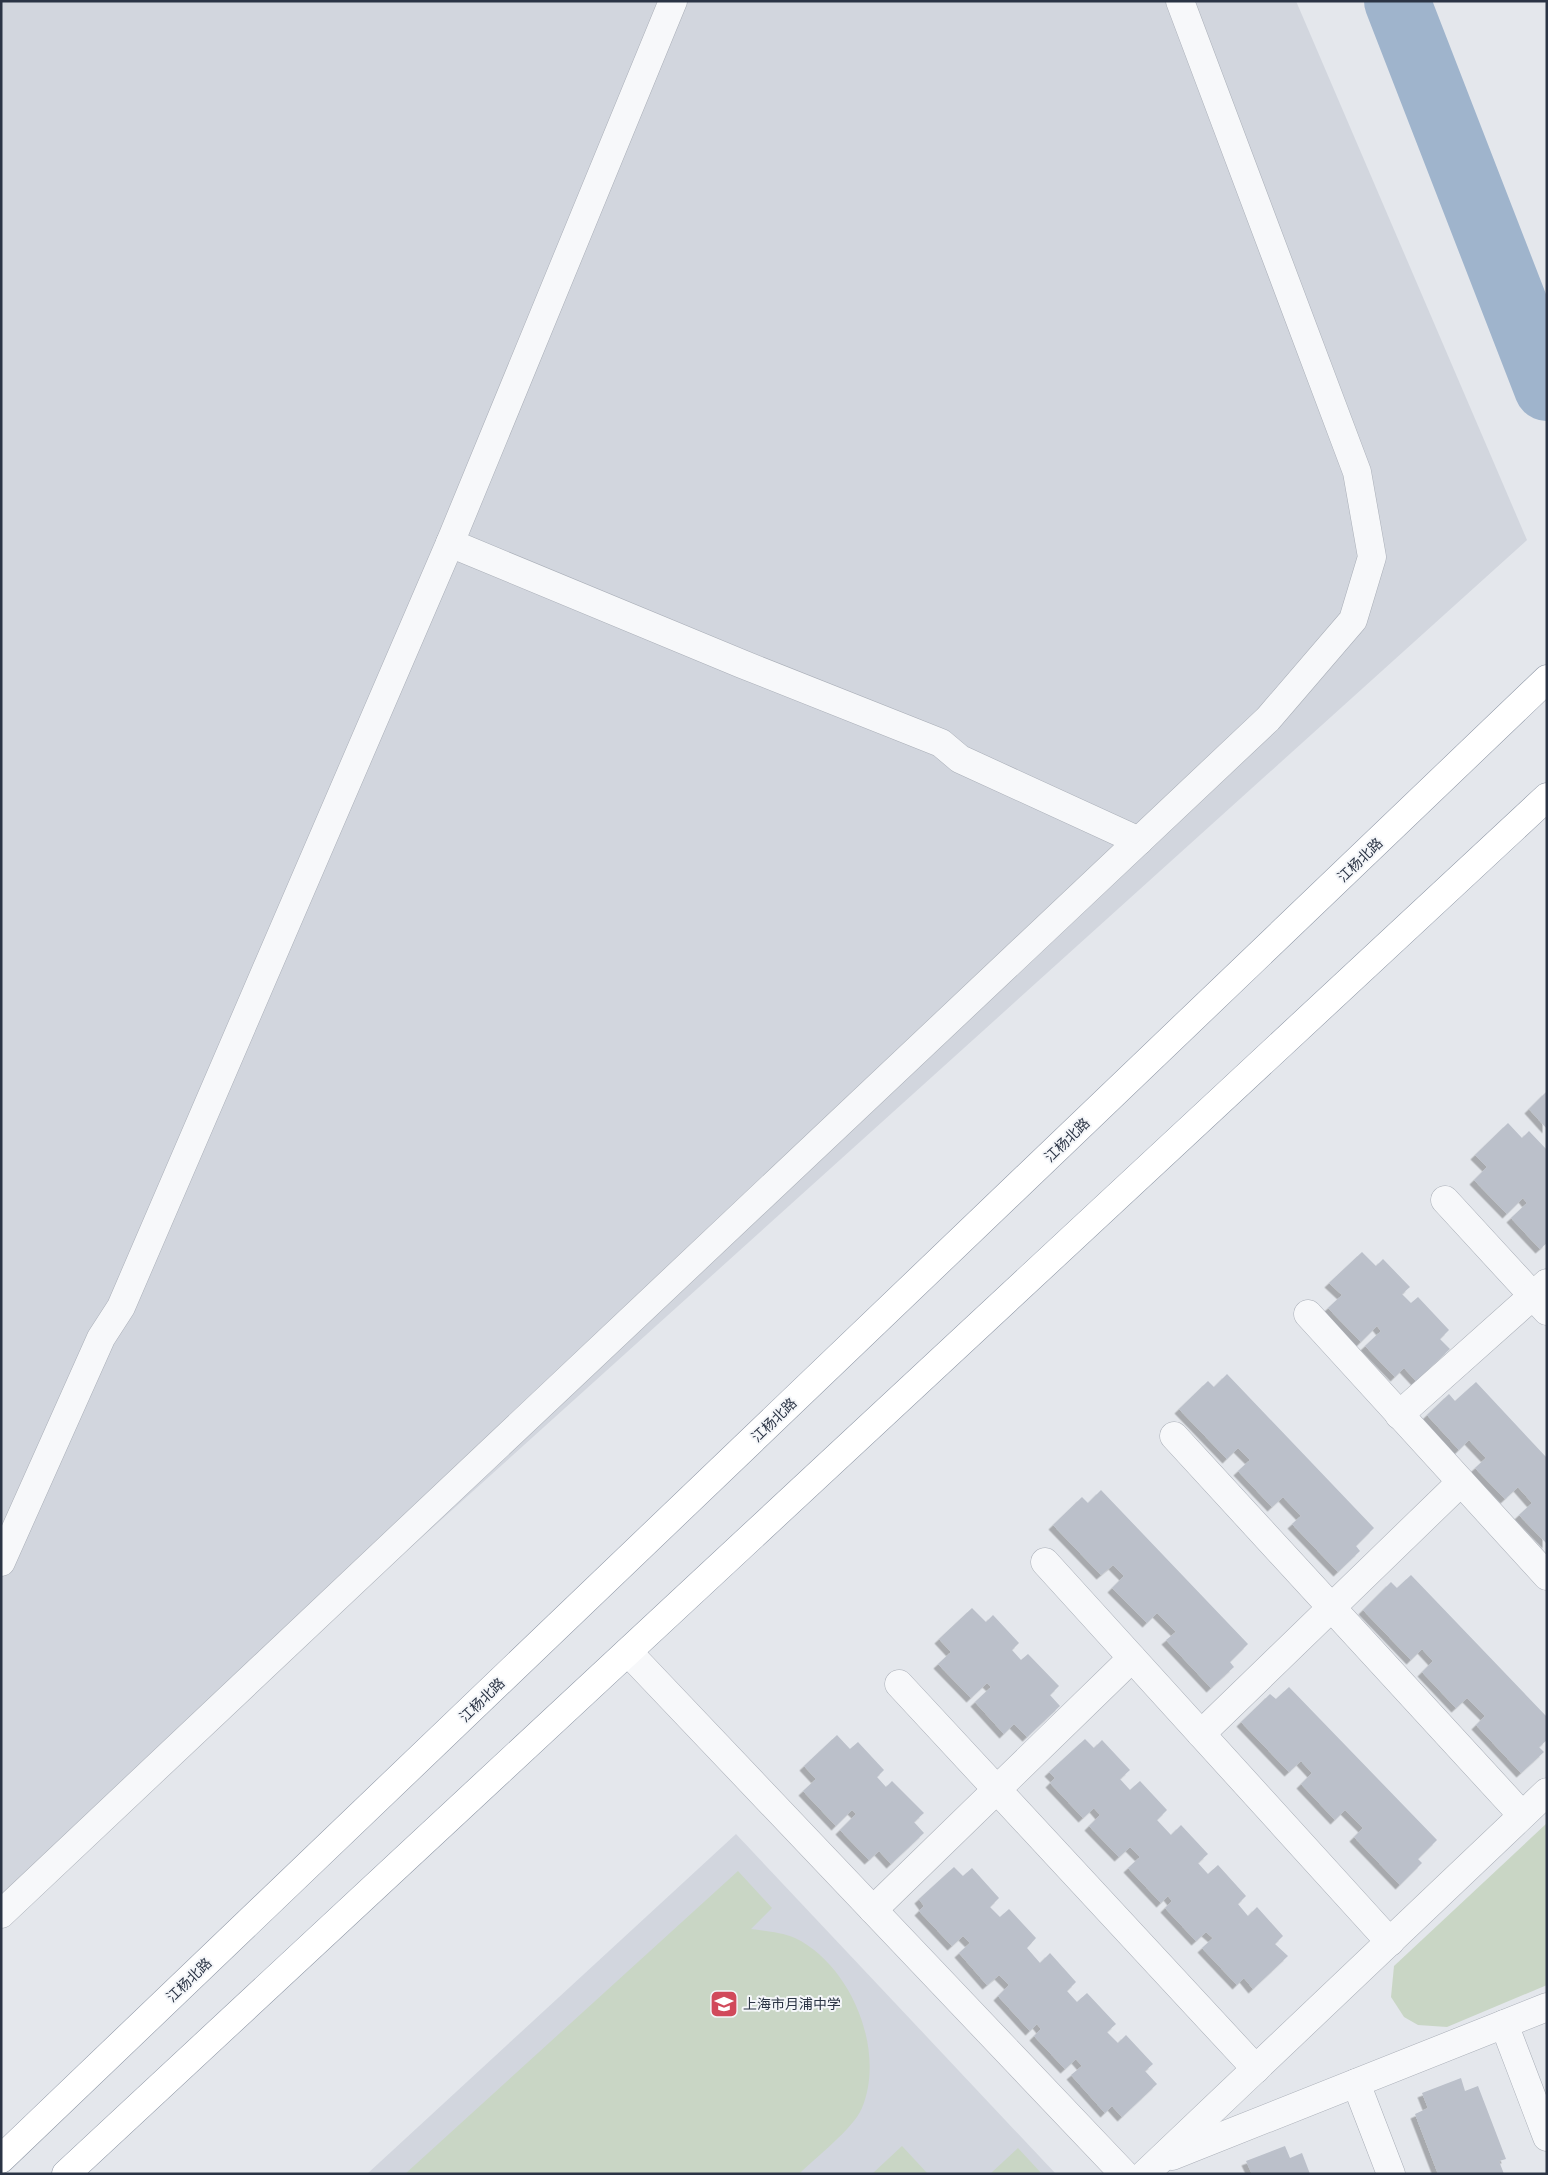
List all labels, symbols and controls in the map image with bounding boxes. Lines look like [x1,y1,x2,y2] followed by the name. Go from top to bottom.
[1334,834,1386,886] street label: 江杨北路
[1041,1114,1093,1166] street label: 江杨北路
[748,1394,800,1446] street label: 江杨北路
[456,1674,508,1726] street label: 江杨北路
[163,1954,215,2006] street label: 江杨北路
[709,1989,739,2019] school or university icon: 上海市月浦中学
[743,1995,841,2013] place label: 上海市月浦中学

